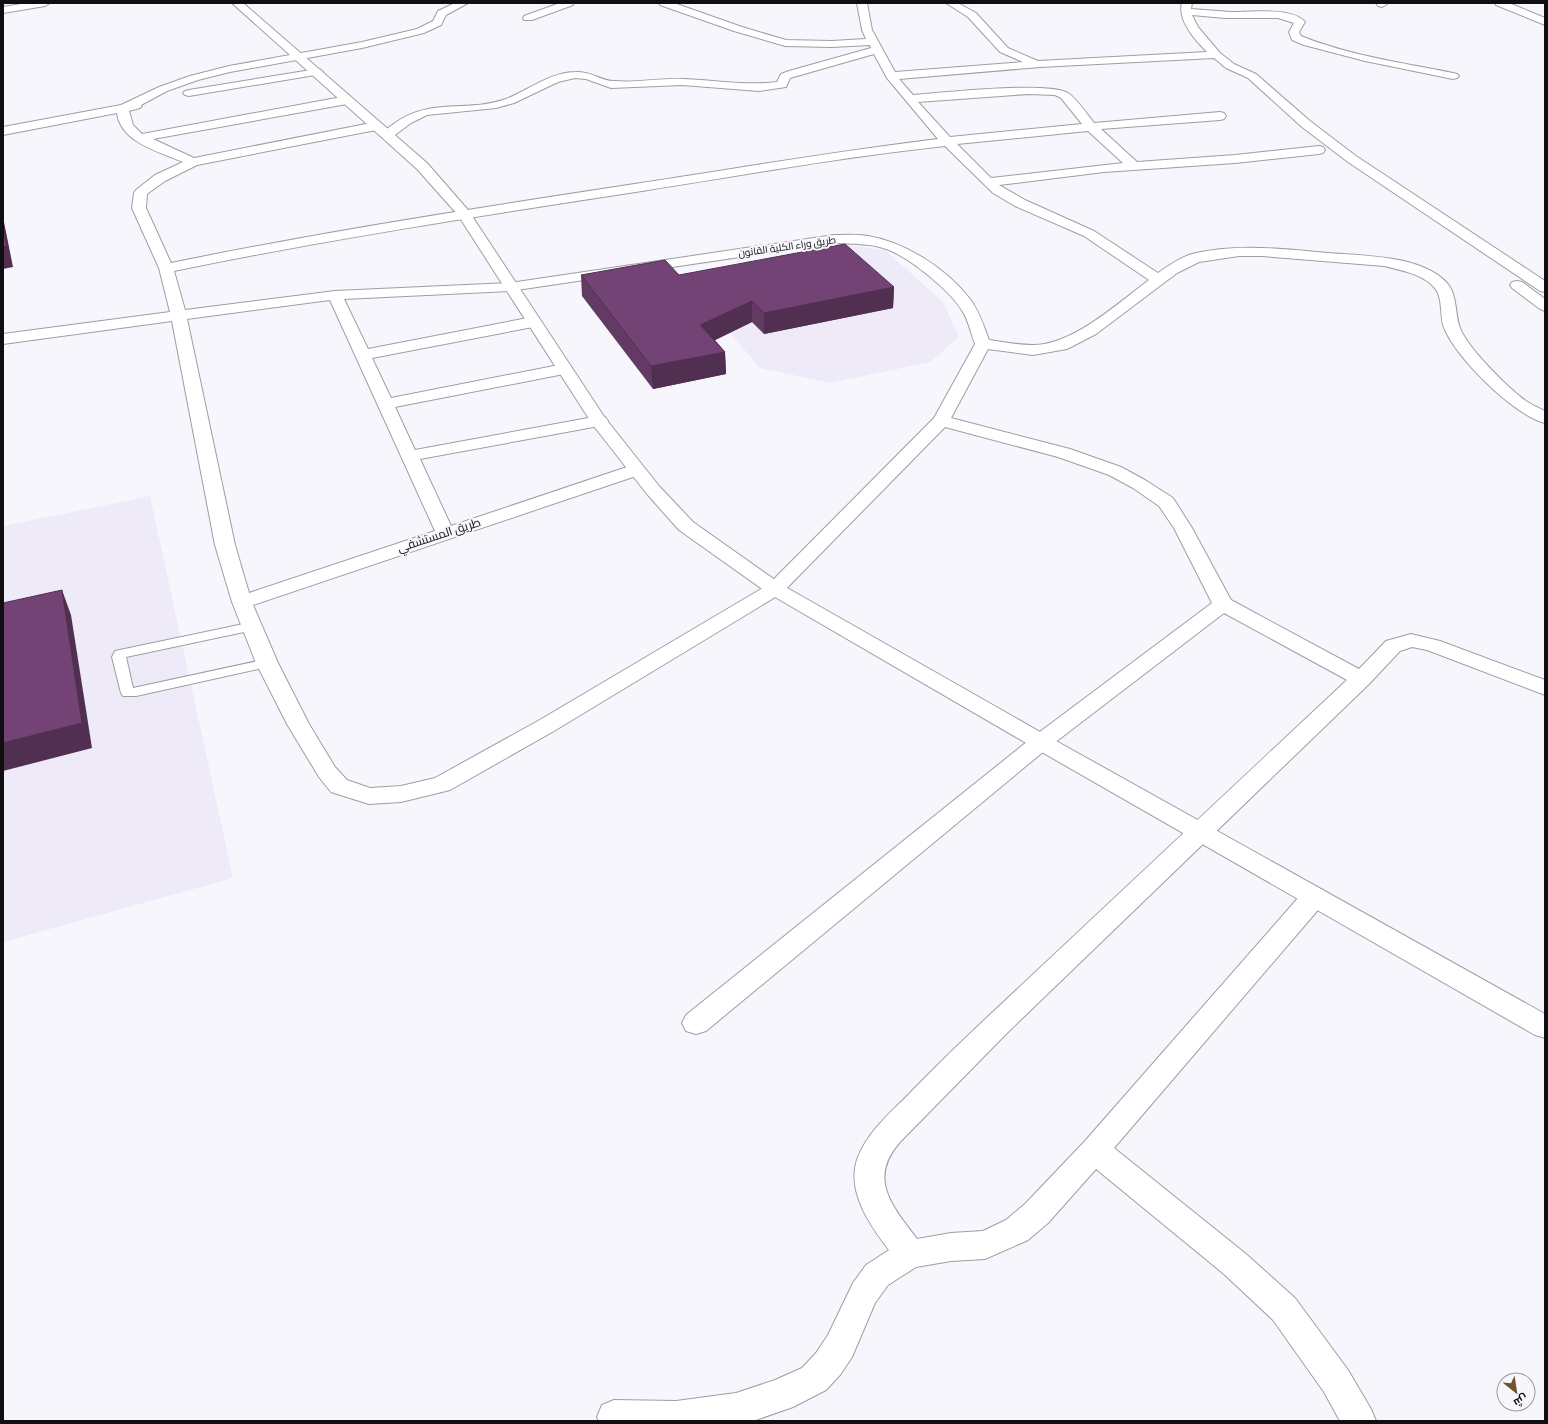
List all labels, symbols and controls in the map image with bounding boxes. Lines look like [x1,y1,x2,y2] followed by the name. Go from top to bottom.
[737,234,837,260] street label: طريق وراء الكلية القانون
[396,515,483,558] street label: طريق المستشفي
[1496,1372,1536,1412] north arrow
[1511,1391,1530,1409] text: ش

